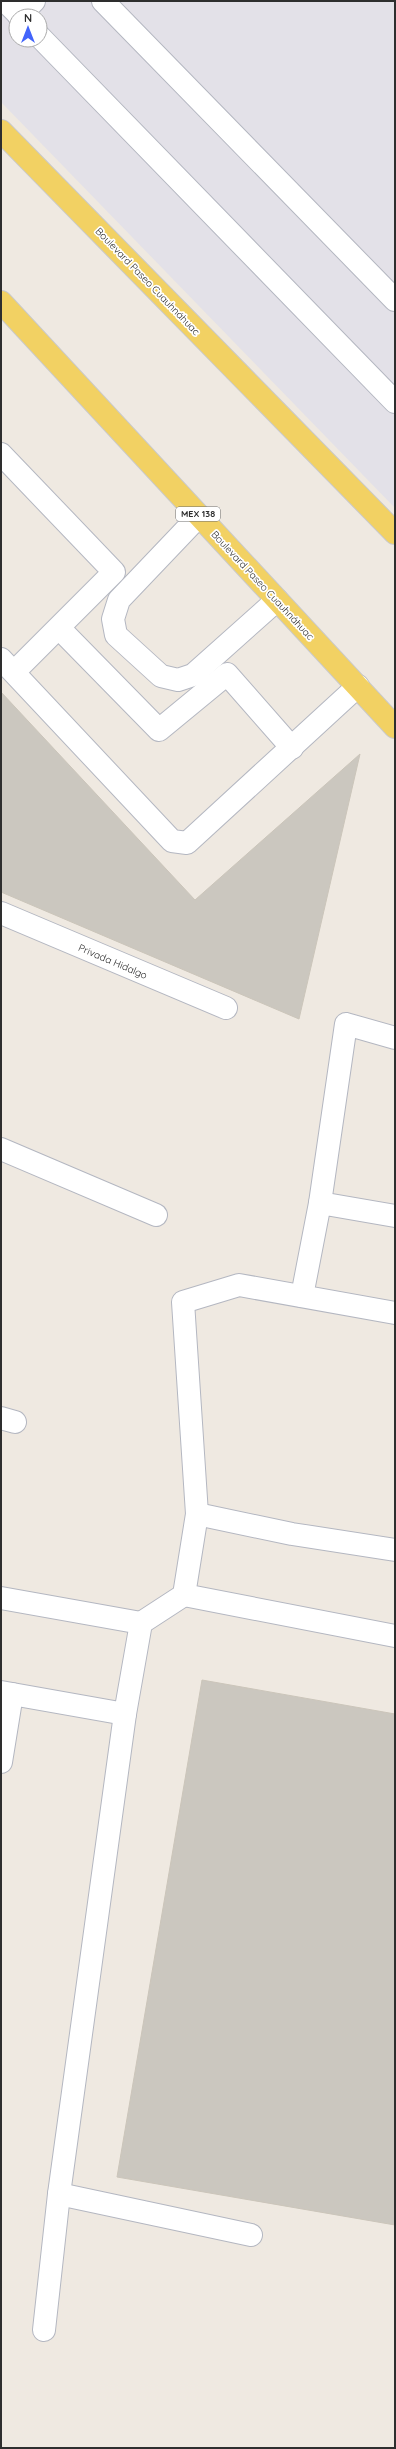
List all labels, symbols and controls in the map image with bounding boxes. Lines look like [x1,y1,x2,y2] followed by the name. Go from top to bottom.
[8,8,48,48] north arrow
[24,11,32,25] text: N
[93,225,203,338] street label: Boulevard Paseo Cuauhnáhuac
[176,507,220,521] road number: MEX 138
[208,528,317,643] street label: Boulevard Paseo Cuauhnáhuac
[76,941,149,982] street label: Privada Hidalgo

